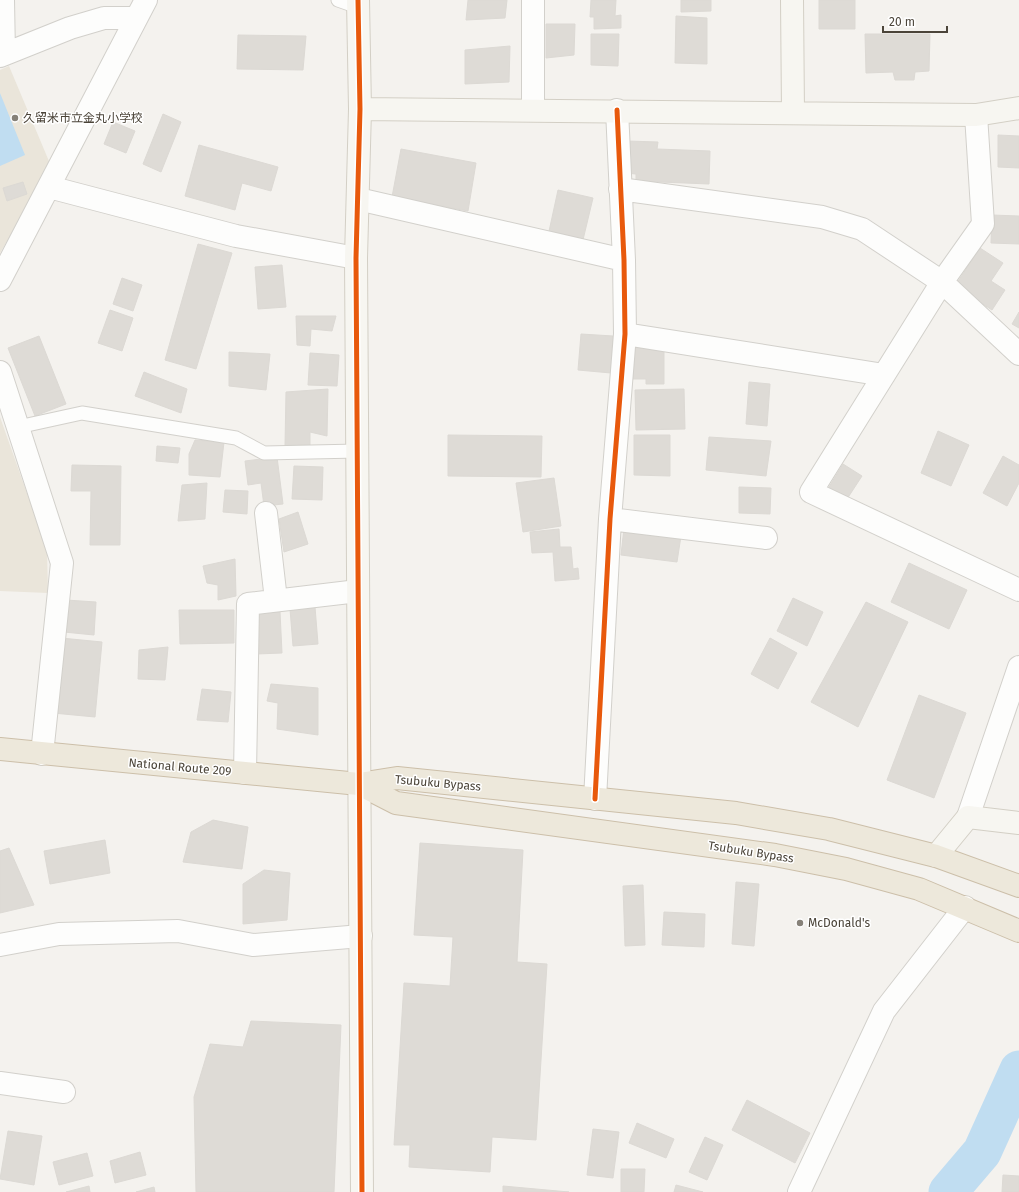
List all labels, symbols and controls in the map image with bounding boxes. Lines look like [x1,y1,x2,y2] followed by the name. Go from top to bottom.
[883,8,947,34] scale bar
[889,15,915,29] text: 20 m
[23,111,143,125] place label: 久留米市立金丸小学校
[10,113,20,123] marker: 久留米市立金丸小学校
[128,756,232,778] street label: National Route 209
[394,772,482,794] street label: Tsubuku Bypass
[707,838,795,866] street label: Tsubuku Bypass
[808,916,870,930] place label: McDonald's
[795,918,805,928] marker: McDonald's

